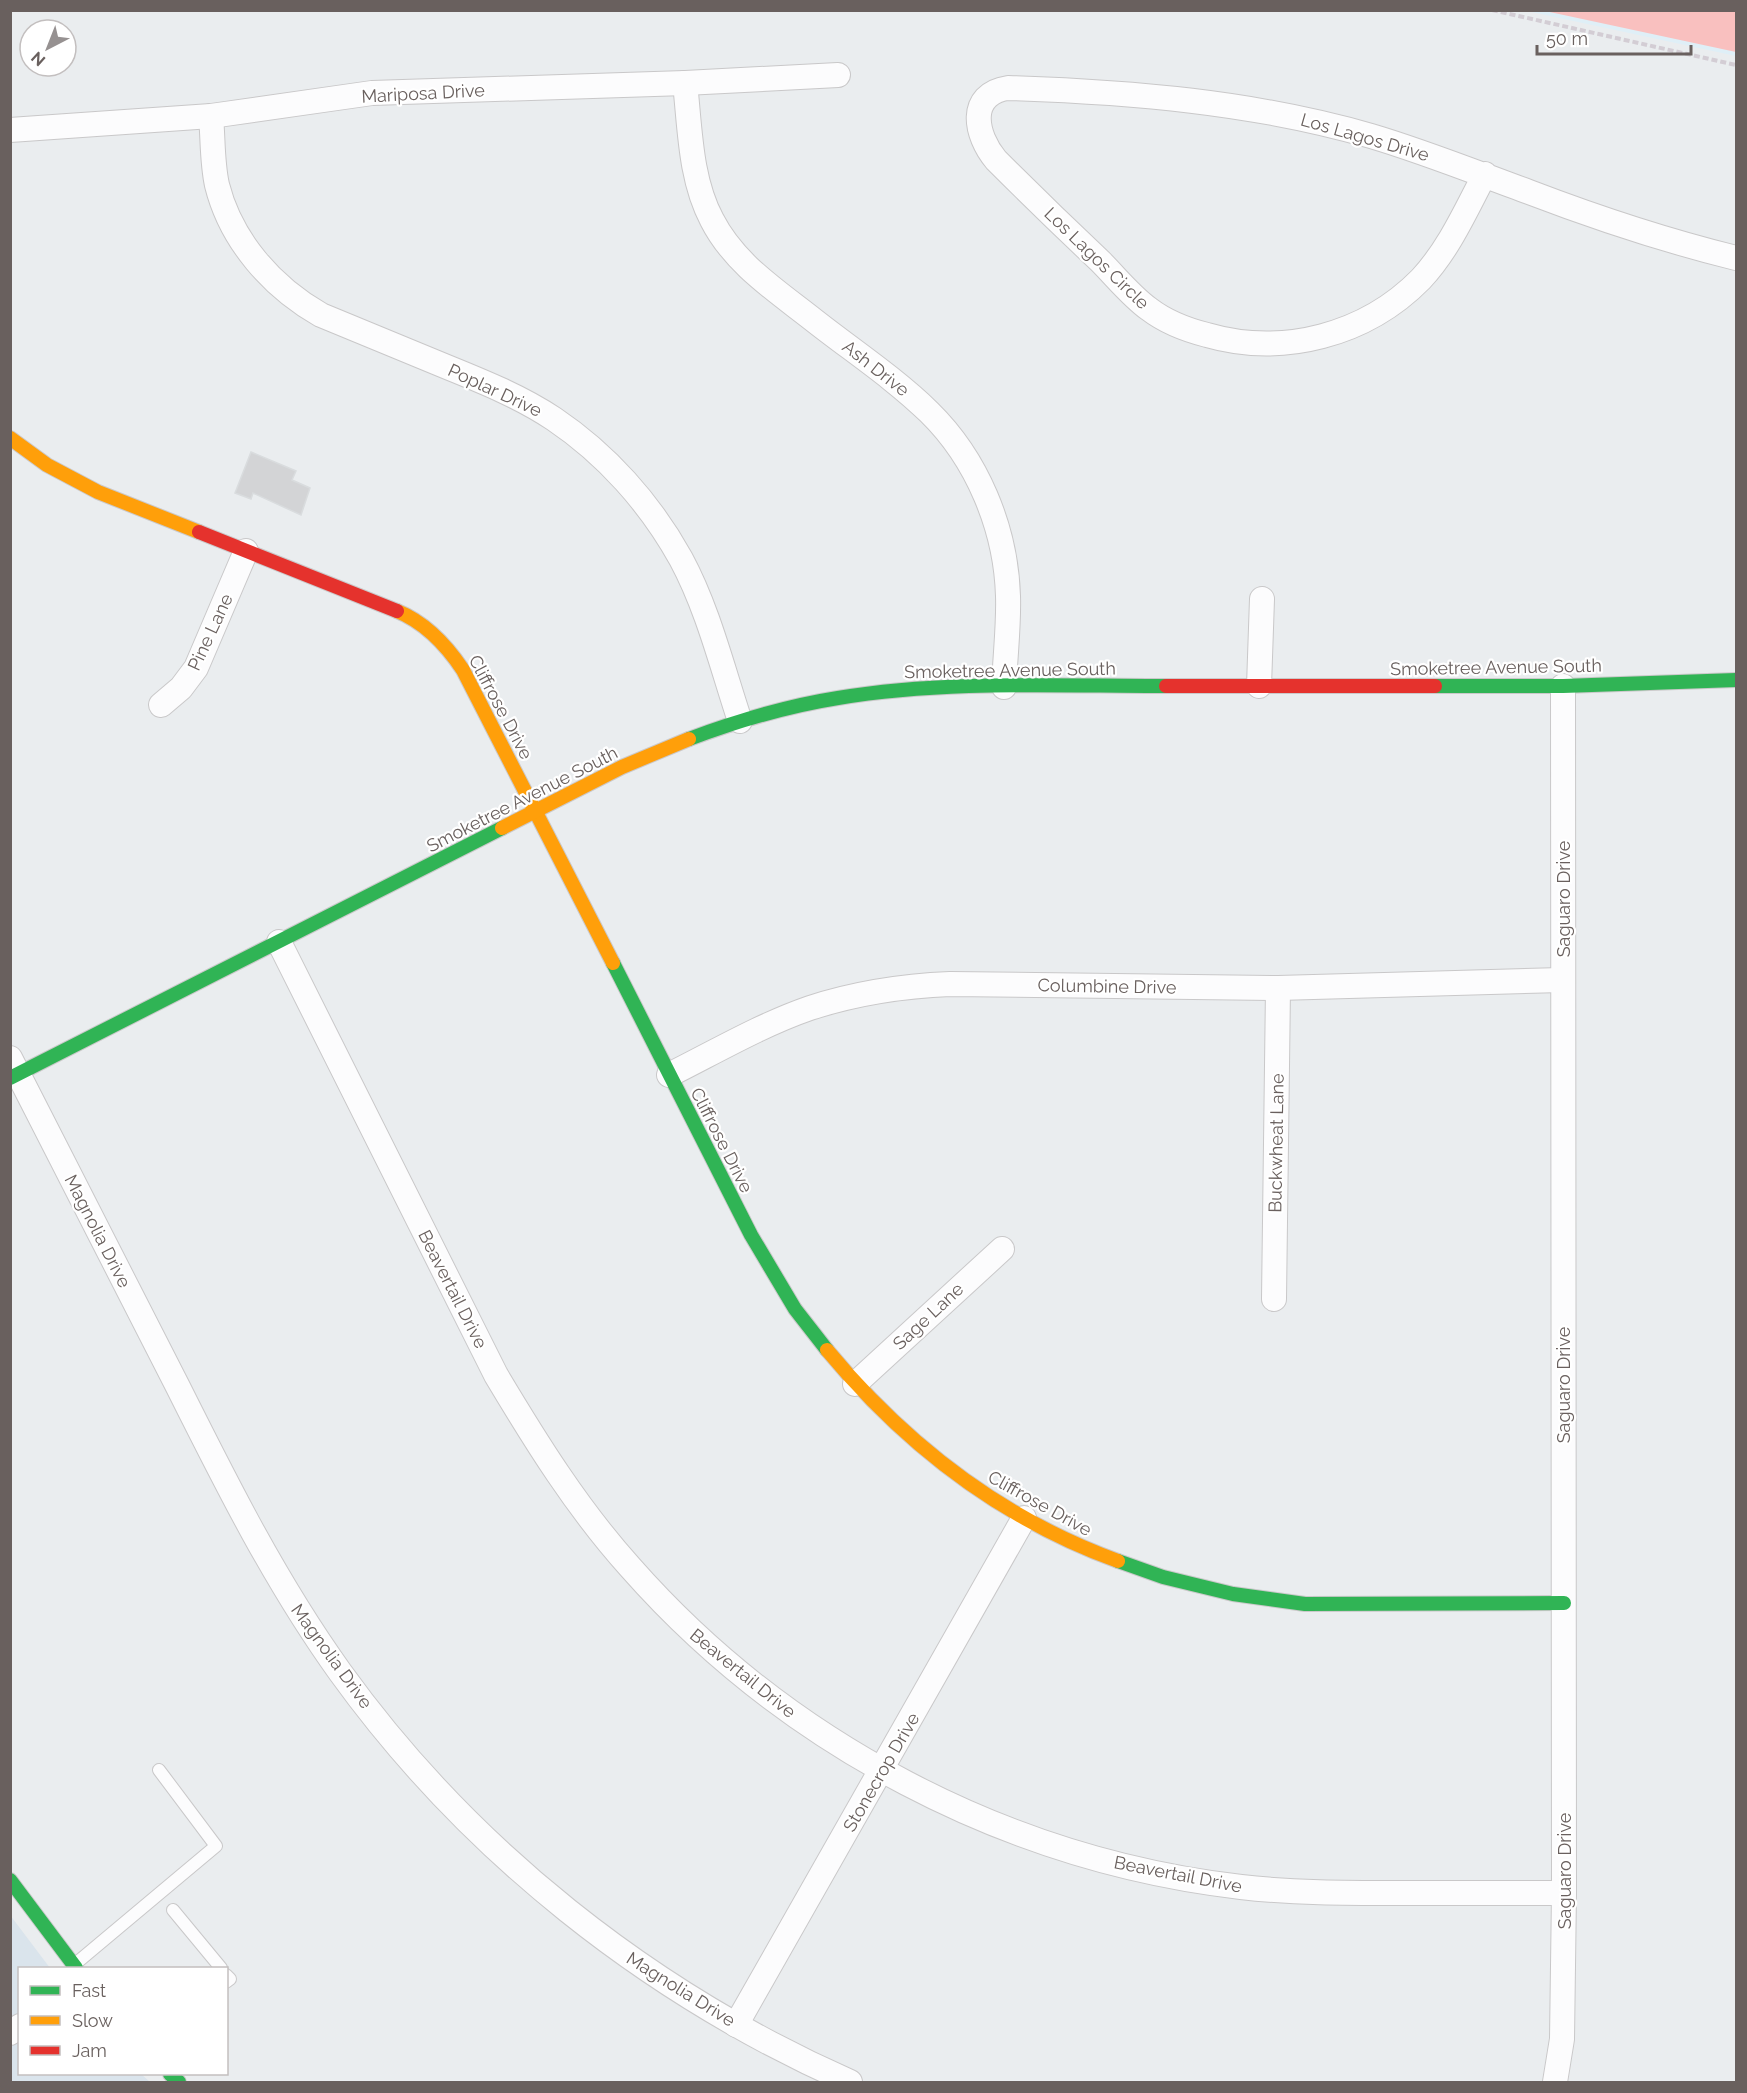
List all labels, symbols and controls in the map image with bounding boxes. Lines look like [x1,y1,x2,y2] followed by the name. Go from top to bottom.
[18,18,78,78] north arrow
[1537,18,1692,56] scale bar
[1546,28,1588,49] text: 50 m
[27,48,49,70] text: N
[361,79,486,107] street label: Mariposa Drive
[1298,109,1432,165] street label: Los Lagos Drive
[1040,203,1154,314] street label: Los Lagos Circle
[839,335,914,401] street label: Ash Drive
[445,359,546,421] street label: Poplar Drive
[183,590,237,674] street label: Pine Lane
[465,651,538,763] street label: Cliffrose Drive
[1390,655,1602,679] street label: Smoketree Avenue South
[904,658,1116,682] street label: Smoketree Avenue South
[423,742,621,856] street label: Smoketree Avenue South
[1553,840,1574,957] street label: Saguaro Drive
[1037,974,1177,998] street label: Columbine Drive
[1264,1073,1288,1213] street label: Buckwheat Lane
[686,1084,758,1196] street label: Cliffrose Drive
[60,1171,136,1291] street label: Magnolia Drive
[414,1226,492,1352] street label: Beavertail Drive
[889,1278,968,1354] street label: Sage Lane
[1553,1326,1574,1443] street label: Saguaro Drive
[985,1466,1096,1540] street label: Cliffrose Drive
[287,1600,377,1713] street label: Magnolia Drive
[686,1624,800,1722] street label: Beavertail Drive
[838,1708,924,1835] street label: Stonecrop Drive
[1554,1812,1575,1929] street label: Saguaro Drive
[1112,1851,1244,1897] street label: Beavertail Drive
[623,1947,740,2031] street label: Magnolia Drive
[18,1967,228,2075] legend
[72,1980,106,2001] text: Fast
[72,2010,113,2031] text: Slow
[72,2040,107,2061] text: Jam

